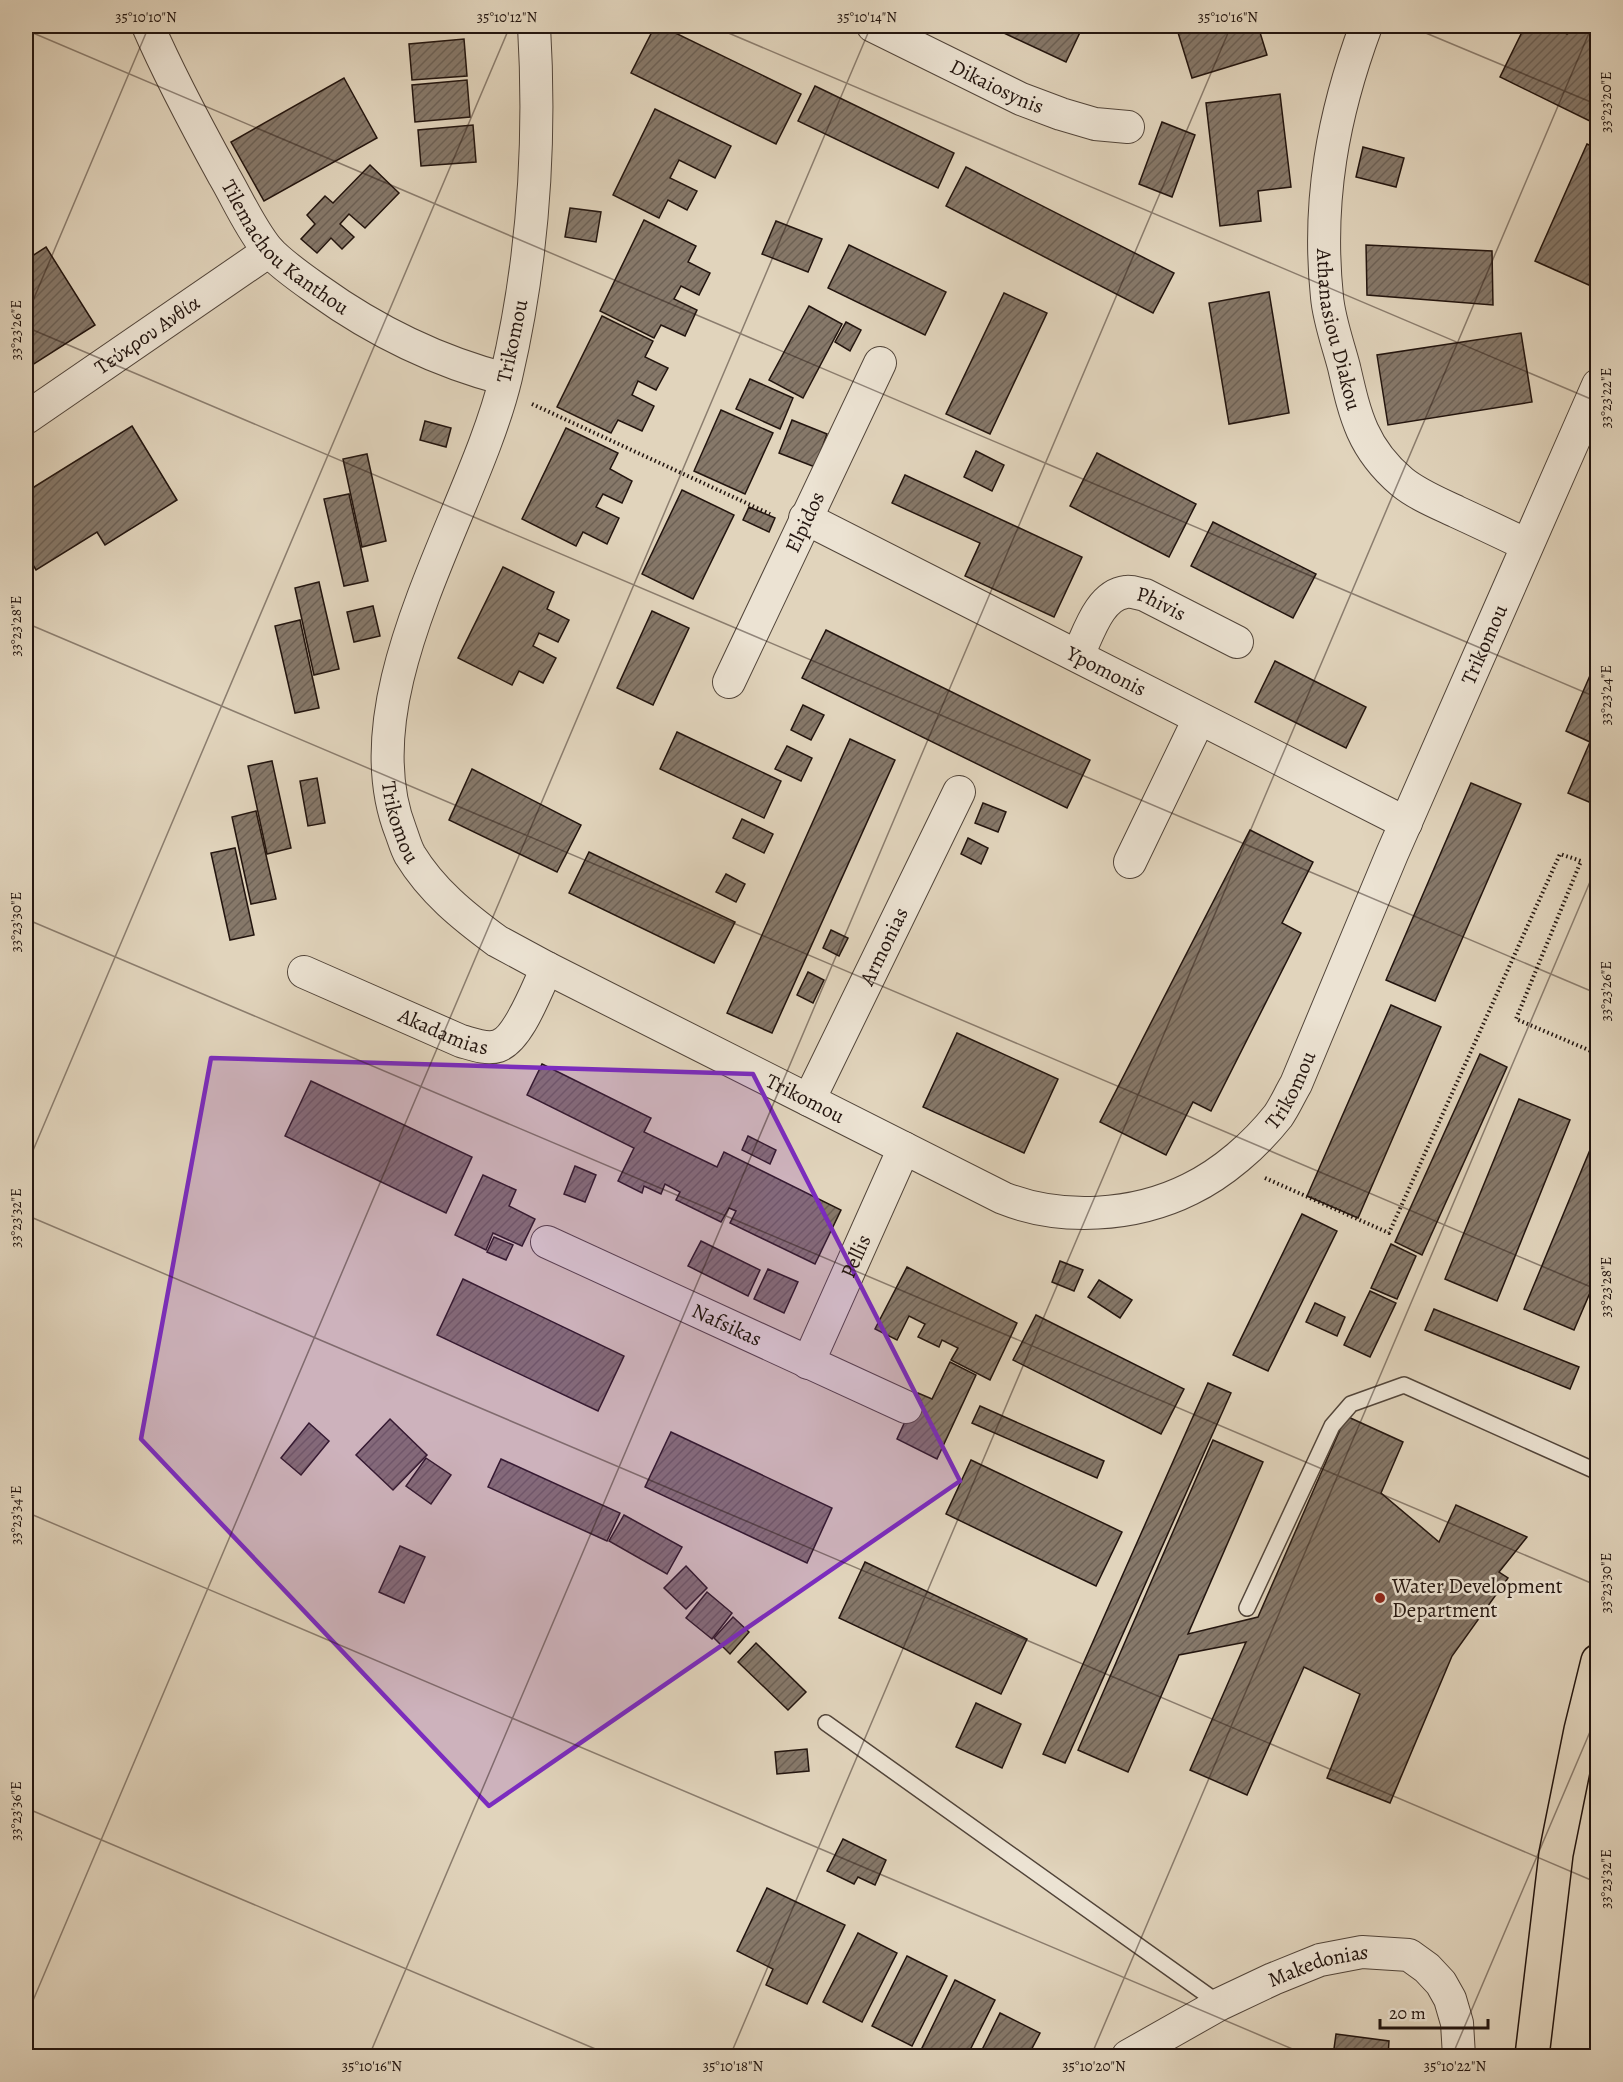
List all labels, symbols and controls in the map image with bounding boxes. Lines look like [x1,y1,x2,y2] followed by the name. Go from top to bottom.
[115,7,177,27] text: 35°10'10"N
[477,7,537,27] text: 35°10'12"N
[837,7,897,27] text: 35°10'14"N
[1198,7,1258,27] text: 35°10'16"N
[945,52,1048,120] street label: Dikaiosynis
[1596,71,1616,133] text: 33°23'20"E
[215,175,355,322] street label: Tilemachou Kanthou
[1310,247,1368,414] street label: Athanasiou Diakou
[89,289,205,381] street label: Τεύκρου Ανθία
[490,296,535,385] street label: Trikomou
[6,300,26,360] text: 33°23'26"E
[1596,368,1616,428] text: 33°23'22"E
[778,487,831,557] street label: Elpidos
[1134,580,1191,628] street label: Phivis
[6,596,26,656] text: 33°23'28"E
[1454,599,1514,689] street label: Trikomou
[1061,639,1151,703] street label: Ypomonis
[1596,665,1616,725] text: 33°23'24"E
[375,779,426,869] street label: Trikomou
[6,892,26,952] text: 33°23'30"E
[853,903,915,991] street label: Armonias
[1596,961,1616,1021] text: 33°23'26"E
[393,1001,490,1061] street label: Akadamias
[1259,1046,1322,1135] street label: Trikomou
[761,1067,850,1130] street label: Trikomou
[6,1188,26,1248] text: 33°23'32"E
[834,1230,878,1282] street label: Pellis
[1596,1257,1616,1317] text: 33°23'28"E
[687,1296,766,1353] street label: Nafsikas
[6,1485,26,1545] text: 33°23'34"E
[1596,1553,1616,1613] text: 33°23'30"E
[1391,1572,1563,1624] place label: Water Development Department
[1373,1591,1387,1605] marker: Water Development Department
[6,1781,26,1841] text: 33°23'36"E
[1596,1849,1616,1909] text: 33°23'32"E
[1264,1938,1369,1994] street label: Makedonias
[1380,1992,1488,2030] scale bar
[1389,2001,1426,2025] text: 20 m
[342,2056,402,2076] text: 35°10'16"N
[703,2056,764,2076] text: 35°10'18"N
[1062,2056,1126,2076] text: 35°10'20"N
[1424,2056,1486,2076] text: 35°10'22"N

